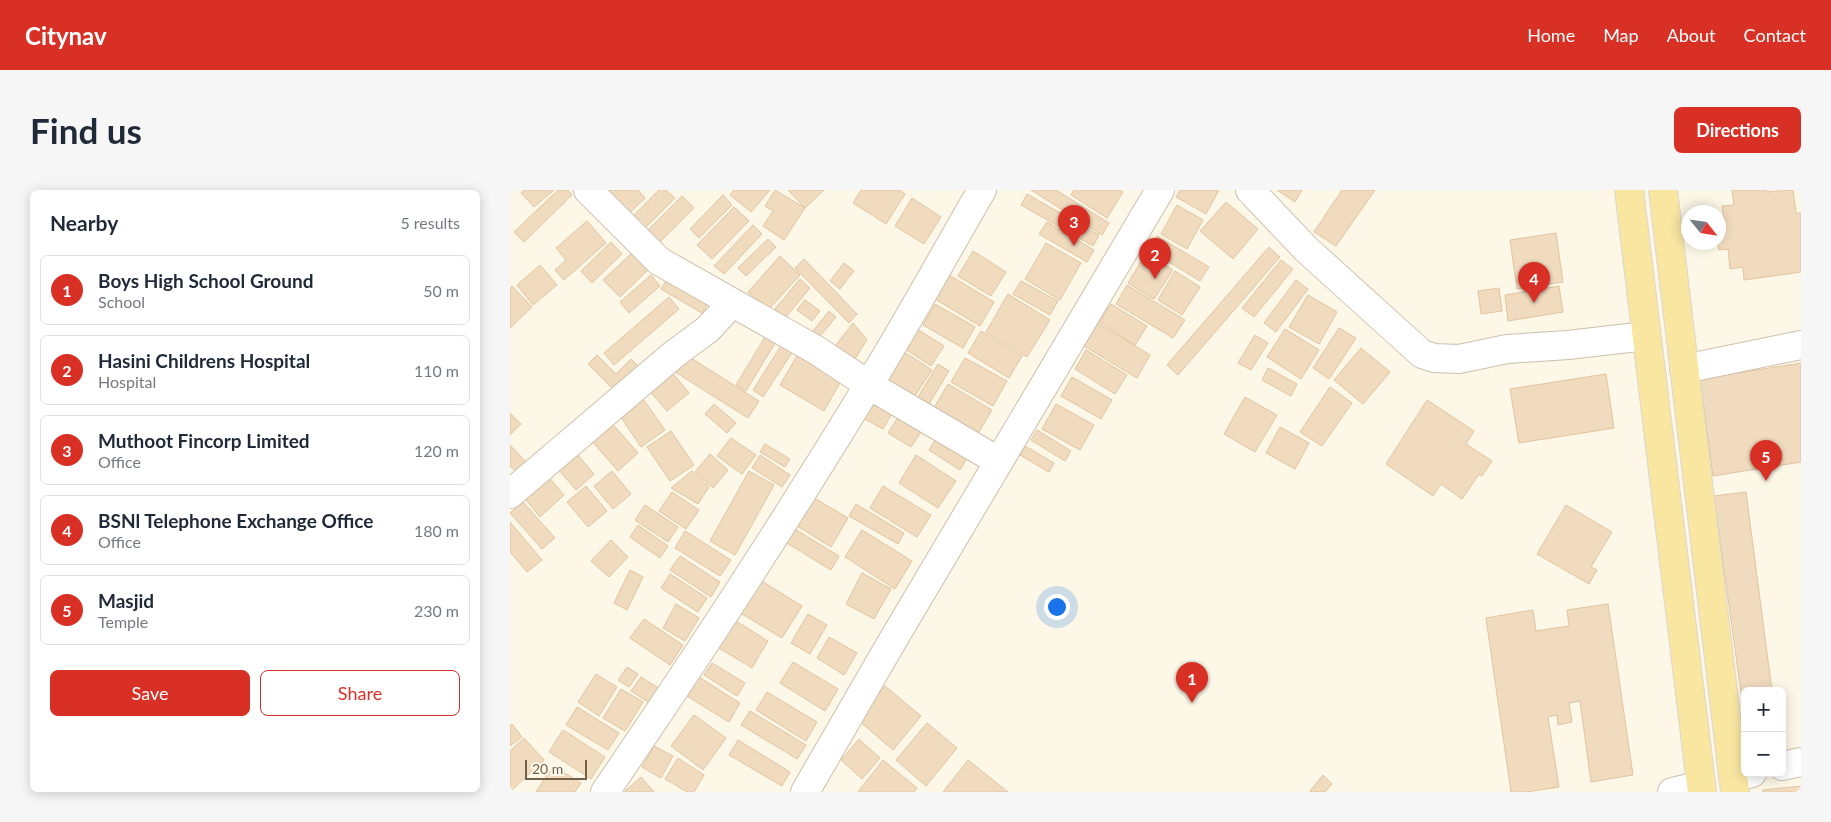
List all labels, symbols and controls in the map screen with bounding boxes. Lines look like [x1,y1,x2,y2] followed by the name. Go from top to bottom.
[25,21,107,50] text: Citynav
[1527,24,1575,46] text: Home
[1603,24,1639,46] text: Map
[1667,24,1716,46] text: About
[1744,24,1806,46] text: Contact
[1674,107,1801,153] button: Directions
[30,109,142,151] text: Find us
[1058,205,1090,246] pin: 3
[1681,205,1726,250] north arrow
[50,210,118,235] text: Nearby
[400,213,460,232] text: 5 results
[1139,238,1171,279] pin: 2
[1518,262,1550,303] pin: 4
[98,269,313,292] text: Boys High School Ground
[62,281,72,300] text: 1
[423,281,459,300] text: 50 m
[98,292,145,311] text: School
[98,349,310,372] text: Hasini Childrens Hospital
[62,361,72,380] text: 2
[414,361,459,380] text: 110 m
[98,372,156,391] text: Hospital
[98,429,310,452] text: Muthoot Fincorp Limited
[1750,440,1782,481] pin: 5
[62,441,72,460] text: 3
[414,441,459,460] text: 120 m
[98,452,141,471] text: Office
[98,509,373,532] text: BSNl Telephone Exchange Office
[62,521,72,540] text: 4
[414,521,459,540] text: 180 m
[98,532,141,551] text: Office
[98,589,154,612] text: Masjid
[1044,594,1070,620] your location
[62,601,72,620] text: 5
[414,601,459,620] text: 230 m
[98,612,148,631] text: Temple
[1176,662,1208,703] pin: 1
[50,670,250,716] button: Save
[260,670,460,716] button: Share
[1741,687,1786,777] map controls
[1741,687,1786,732] button: +
[1741,732,1786,777] button: −
[525,757,588,780] scale bar
[532,760,563,777] text: 20 m

